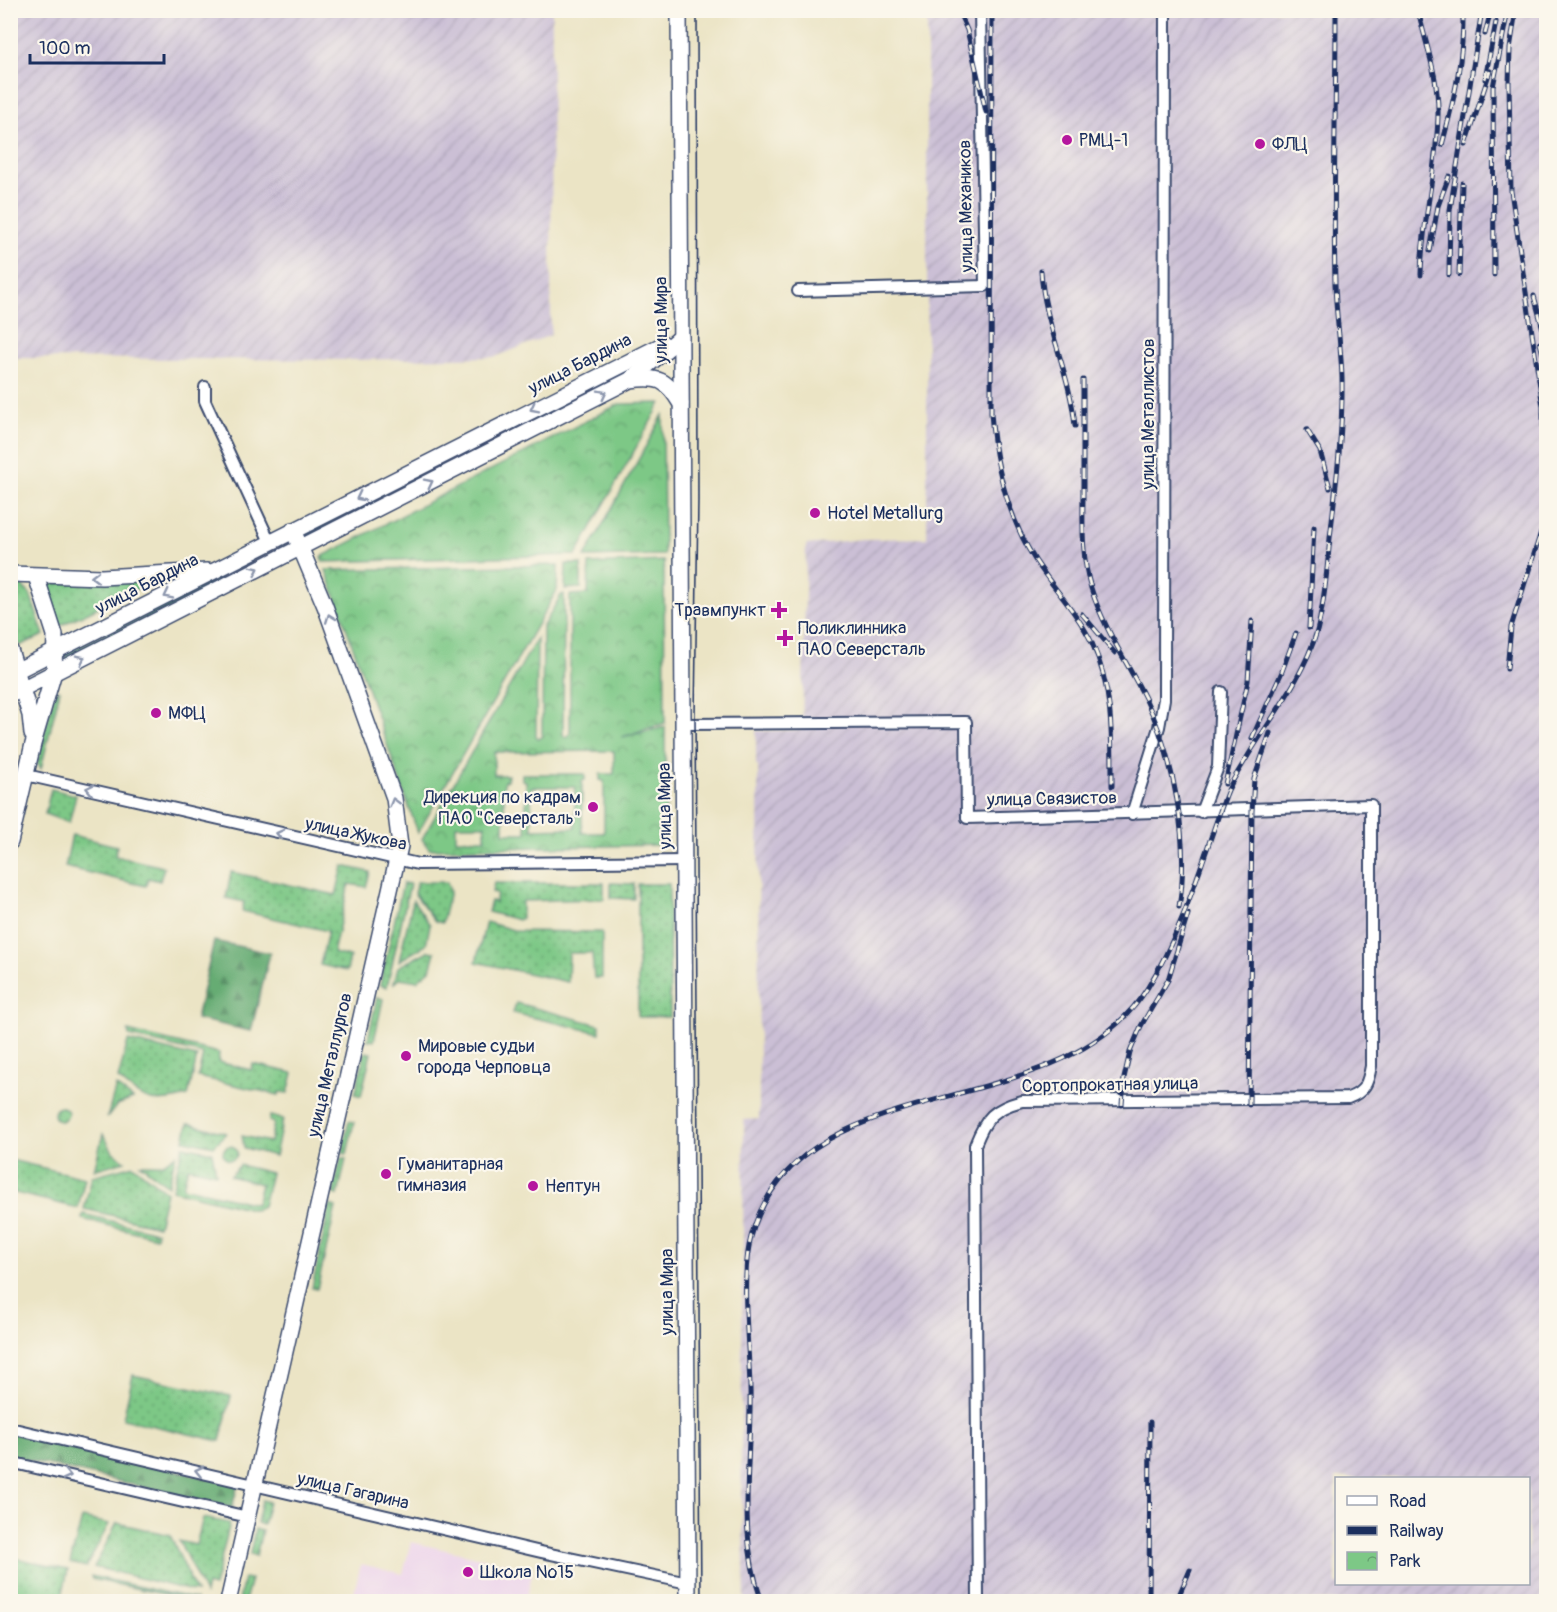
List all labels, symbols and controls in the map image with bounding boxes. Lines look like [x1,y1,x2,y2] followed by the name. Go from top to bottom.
[30,27,164,65] scale bar
[39,37,91,60] text: 100 m
[1079,129,1128,152] place label: РМЦ-1
[1060,133,1074,147] marker: РМЦ-1
[1272,133,1308,156] place label: ФЛЦ
[1253,137,1267,151] marker: ФЛЦ
[953,139,979,274] street label: улица Механиков
[650,277,673,364] street label: улица Мира
[524,328,635,400] street label: улица Бардина
[1137,338,1160,491] street label: улица Металлистов
[597,390,608,402] one-way arrow
[529,401,540,413] one-way arrow
[423,478,434,490] one-way arrow
[355,489,366,501] one-way arrow
[827,502,943,525] place label: Hotel Metallurg
[808,506,822,520] marker: Hotel Metallurg
[91,548,202,620] street label: улица Бардина
[248,566,259,578] one-way arrow
[90,570,99,583] one-way arrow
[163,588,174,599] one-way arrow
[674,599,766,622] place label: Травмпункт
[770,601,788,619] marker: Травмпункт
[324,613,337,624] one-way arrow
[798,617,926,661] place label: Поликлинника ПАО Северсталь
[776,629,794,647] marker: Поликлинника ПАО Северсталь
[75,654,86,666] one-way arrow
[168,702,206,725] place label: МФЦ
[149,706,163,720] marker: МФЦ
[653,763,677,850] street label: улица Мира
[86,783,96,796] one-way arrow
[423,786,581,830] place label: Дирекция по кадрам ПАО "Северсталь"
[986,786,1117,812] street label: улица Связистов
[389,797,402,807] one-way arrow
[586,800,600,814] marker: Дирекция по кадрам ПАО "Северсталь"
[302,812,409,856] street label: улица Жукова
[275,828,285,841] one-way arrow
[302,990,358,1141] street label: улица Металлургов
[418,1035,551,1079] place label: Мировые судьи города Черповца
[399,1049,413,1063] marker: Мировые судьи города Черповца
[1022,1072,1198,1098] street label: Сортопрокатная улица
[398,1153,503,1197] place label: Гуманитарная гимназия
[379,1167,393,1181] marker: Гуманитарная гимназия
[545,1175,600,1198] place label: Нептун
[526,1179,540,1193] marker: Нептун
[656,1249,679,1336] street label: улица Мира
[194,1466,204,1479] one-way arrow
[294,1467,411,1515] street label: улица Гагарина
[62,1468,72,1481] one-way arrow
[1335,1477,1530,1585] legend
[1389,1490,1426,1513] text: Road
[1389,1520,1444,1543] text: Railway
[1389,1550,1421,1573] text: Park
[480,1561,574,1584] place label: Школа №15
[461,1565,475,1579] marker: Школа №15

